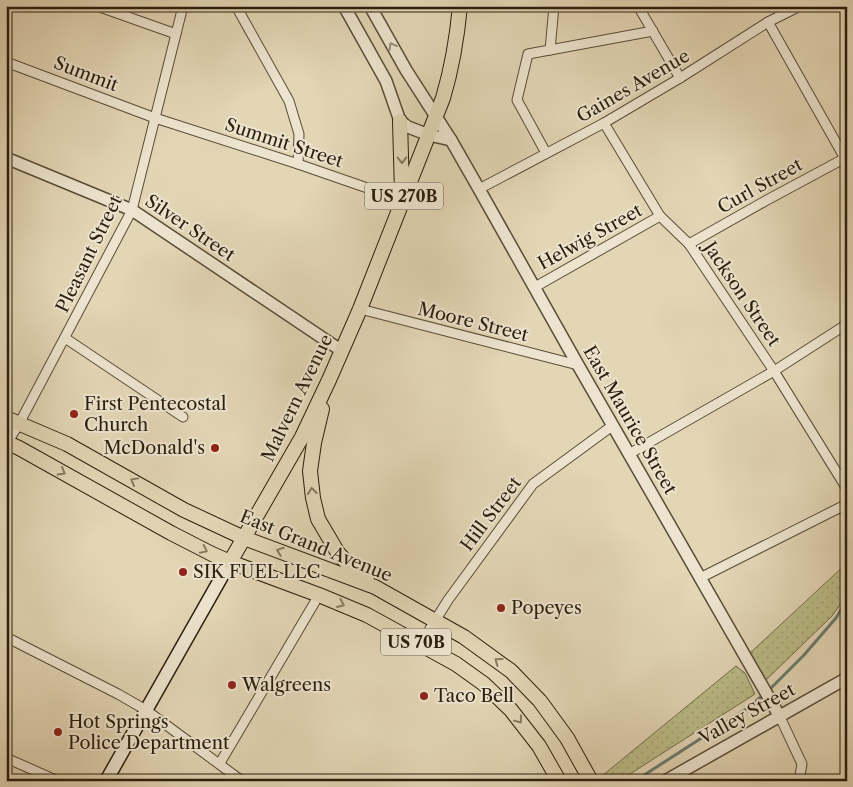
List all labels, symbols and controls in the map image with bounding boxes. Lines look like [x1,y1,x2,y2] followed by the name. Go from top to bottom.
[388,42,398,51] one-way arrow
[573,45,693,127] street label: Gaines Avenue
[51,52,122,97] street label: Summit
[222,114,347,173] street label: Summit Street
[714,153,807,218] street label: Curl Street
[396,157,407,165] one-way arrow
[365,182,443,210] road number: US 270B
[141,190,240,266] street label: Silver Street
[51,191,127,316] street label: Pleasant Street
[534,199,647,275] street label: Helwig Street
[697,235,785,351] street label: Jackson Street
[415,298,531,347] street label: Moore Street
[257,331,337,465] street label: Malvern Avenue
[579,342,682,499] street label: East Maurice Street
[84,393,226,436] place label: First Pentecostal Church
[68,408,80,420] marker: First Pentecostal Church
[104,437,205,459] place label: McDonald's
[209,442,221,454] marker: McDonald's
[56,465,65,475] one-way arrow
[456,472,526,556] street label: Hill Street
[130,478,139,488] one-way arrow
[307,486,318,494] one-way arrow
[237,505,395,587] street label: East Grand Avenue
[199,544,208,554] one-way arrow
[276,547,285,557] one-way arrow
[193,561,320,583] place label: SIK FUEL LLC
[177,566,189,578] marker: SIK FUEL LLC
[336,597,345,608] one-way arrow
[511,597,582,619] place label: Popeyes
[495,602,507,614] marker: Popeyes
[381,628,451,656] road number: US 70B
[494,658,504,667] one-way arrow
[241,674,331,696] place label: Walgreens
[694,678,799,750] street label: Valley Street
[226,679,238,691] marker: Walgreens
[434,685,514,707] place label: Taco Bell
[418,690,430,702] marker: Taco Bell
[68,711,230,754] place label: Hot Springs Police Department
[513,714,522,724] one-way arrow
[52,726,64,738] marker: Hot Springs Police Department

